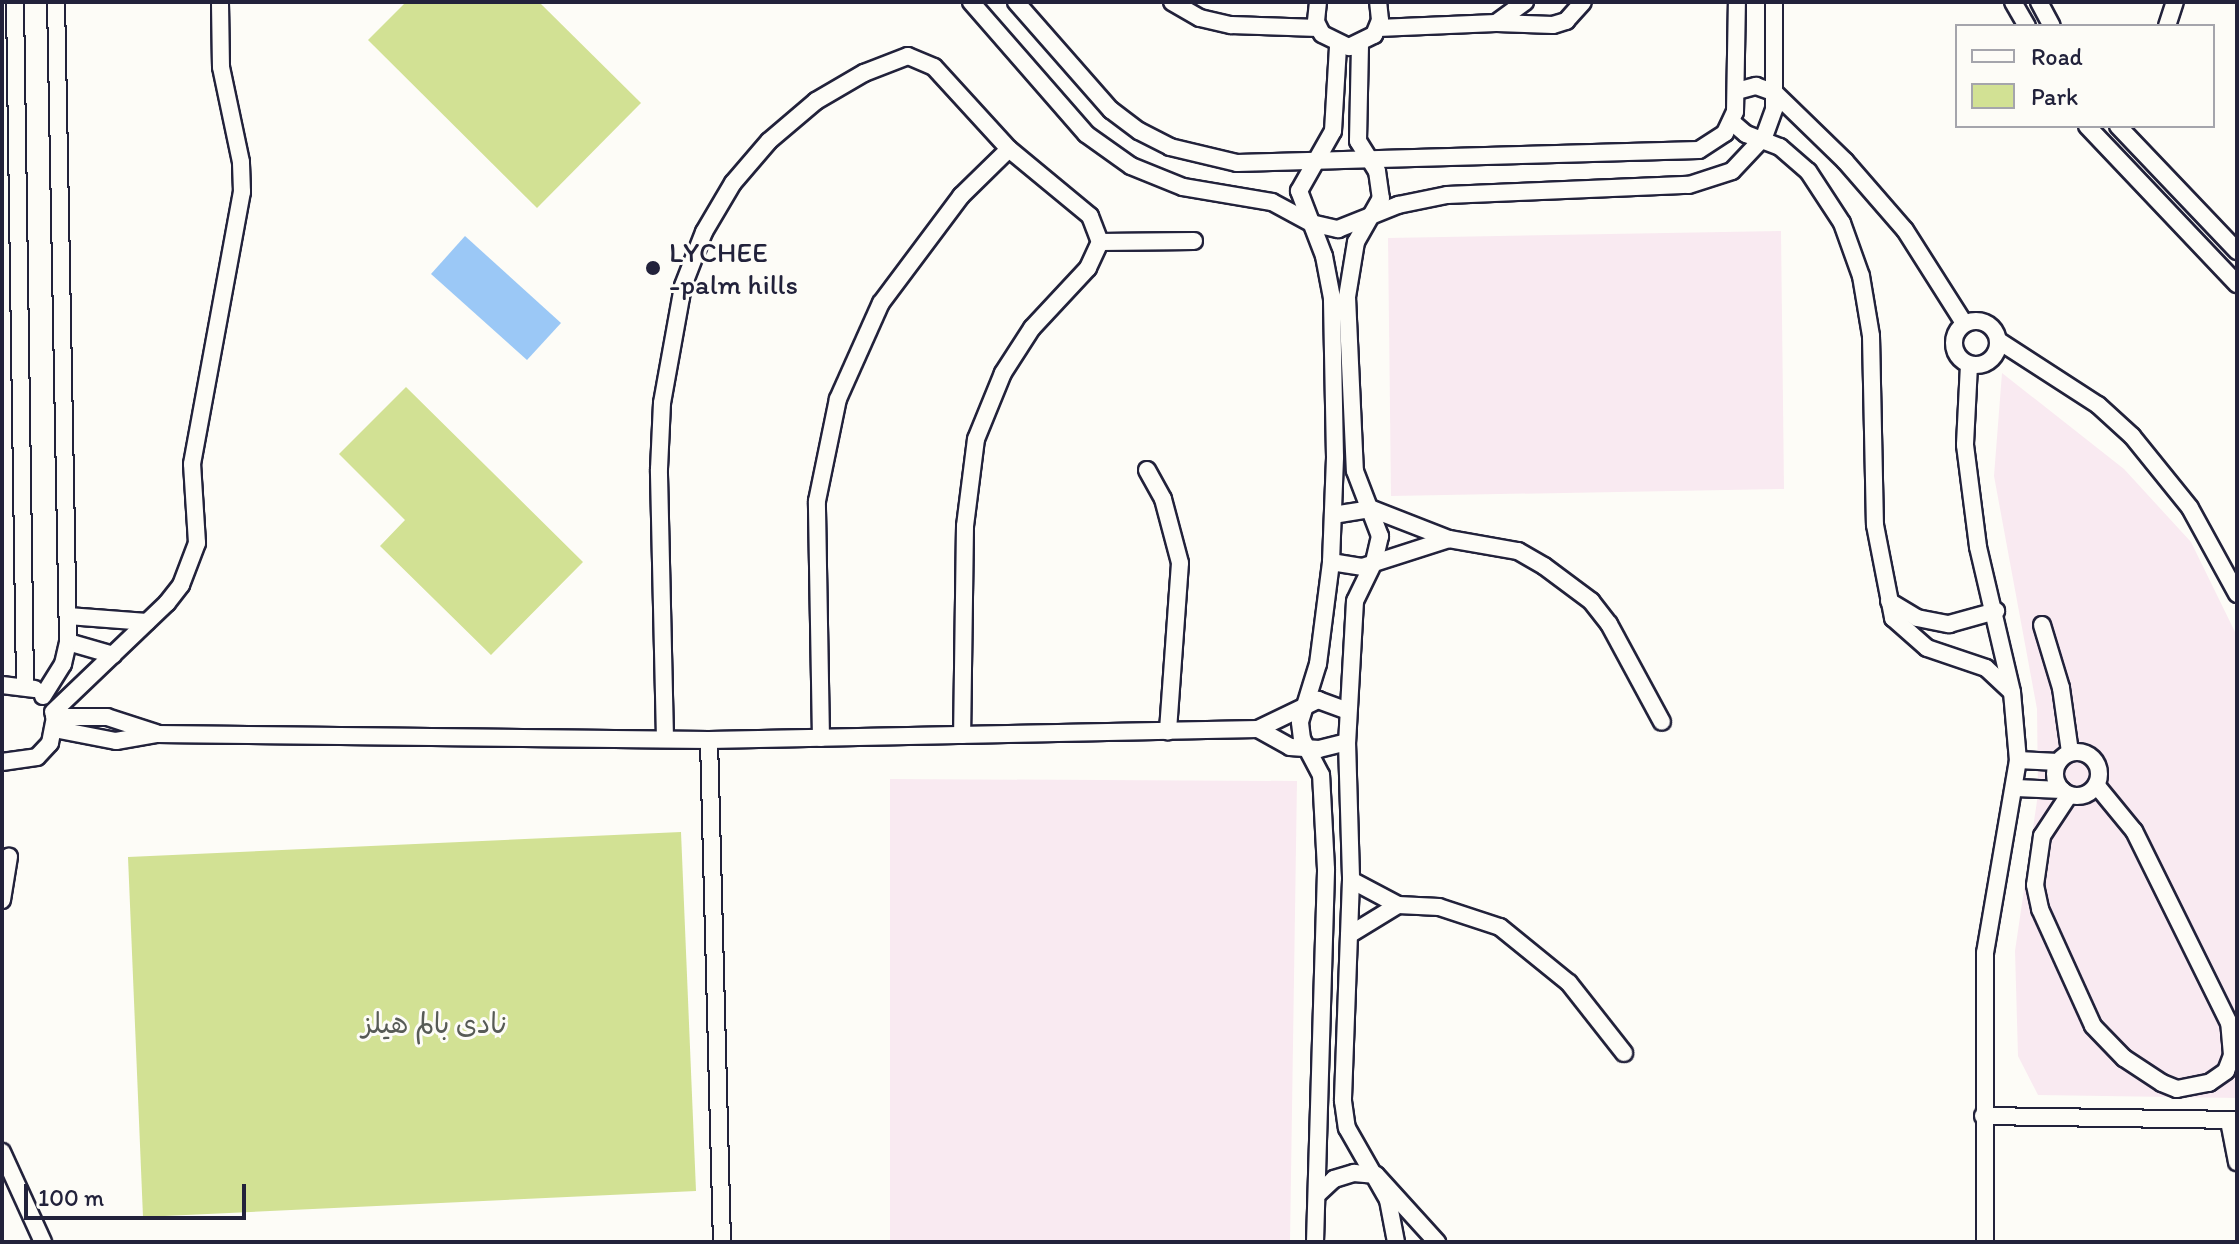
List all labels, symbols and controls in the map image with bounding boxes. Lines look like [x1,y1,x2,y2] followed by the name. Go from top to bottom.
[1955,24,2215,128] legend
[2031,42,2083,71] text: Road
[2031,82,2078,111] text: Park
[669,235,798,301] place label: LYCHEE -palm hills
[644,259,662,277] marker: LYCHEE -palm hills
[361,1006,509,1040] park label: نادى بالم هيلز
[28,1168,250,1218] scale bar
[38,1183,104,1212] text: 100 m

